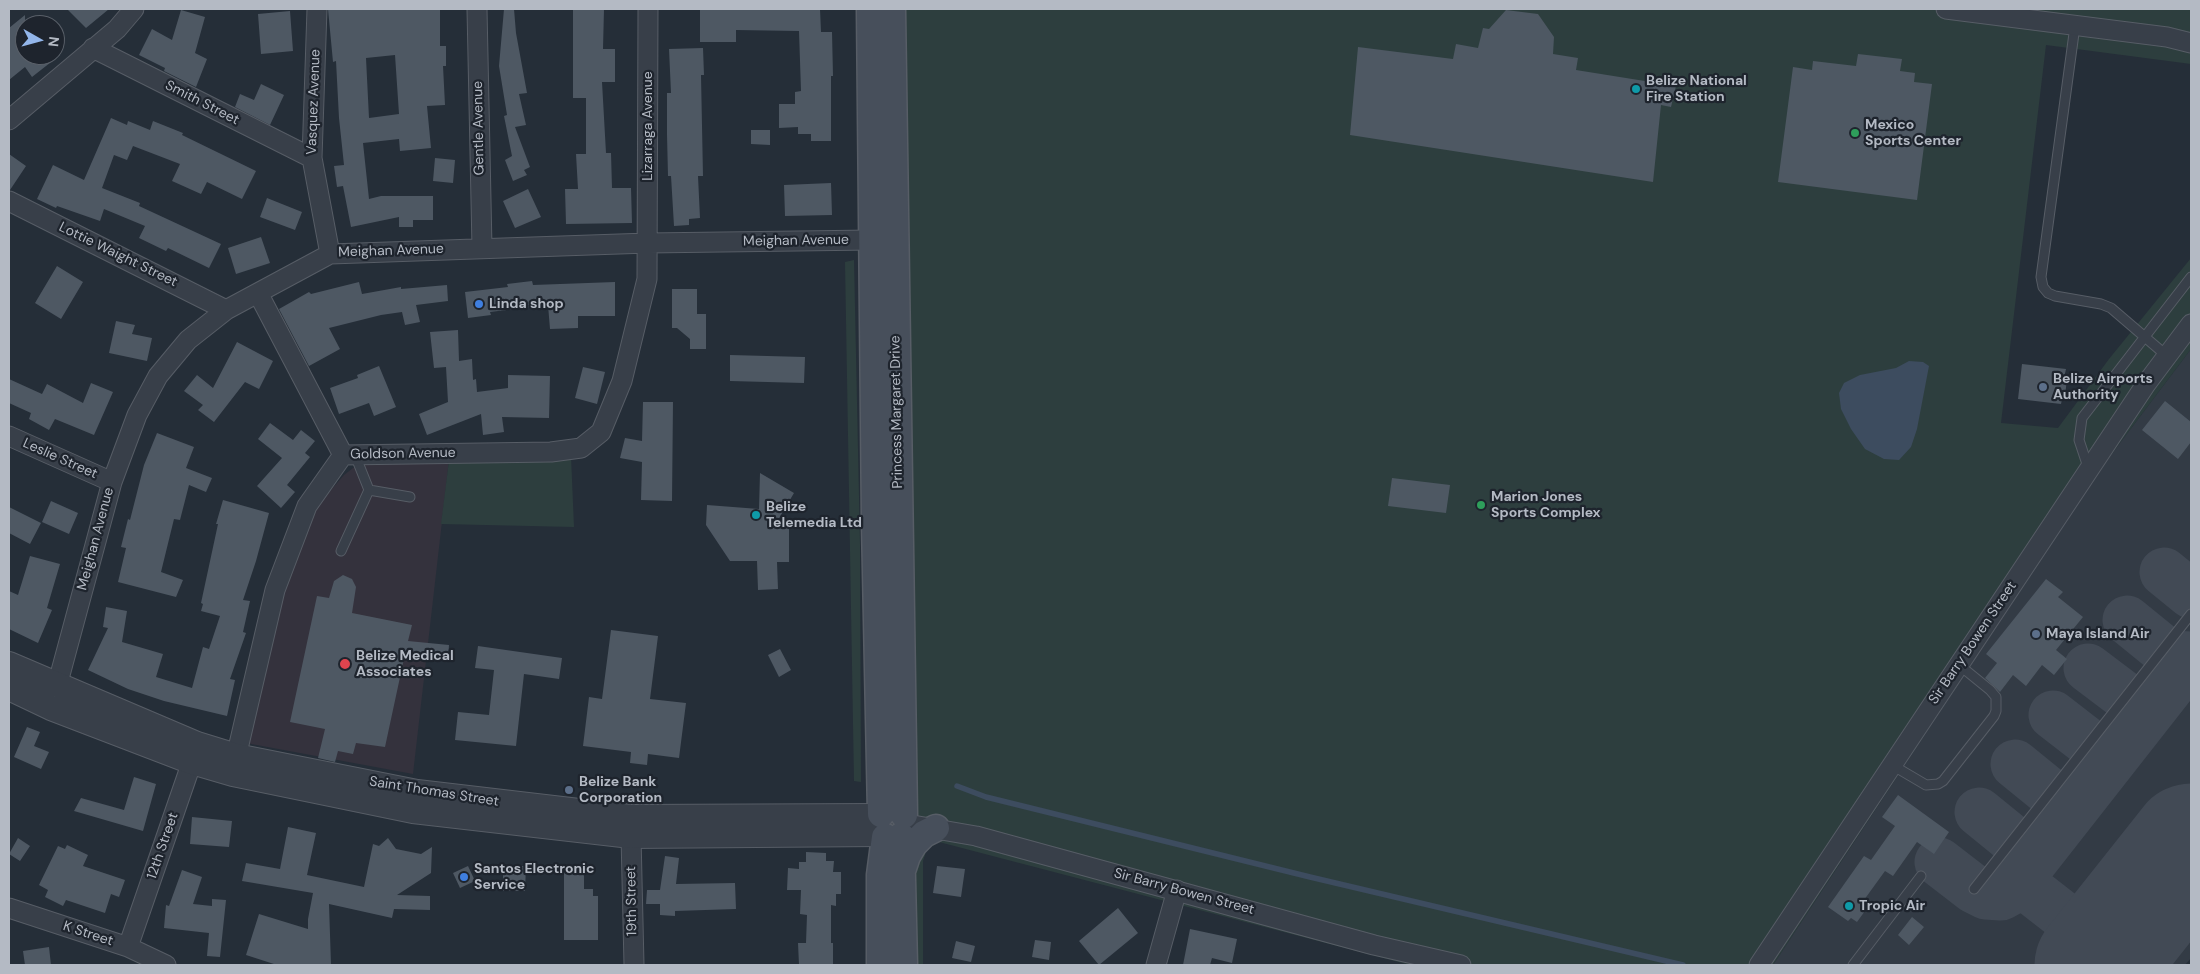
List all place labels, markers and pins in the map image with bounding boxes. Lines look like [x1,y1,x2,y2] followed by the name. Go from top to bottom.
[1646,73,1747,105] place label: Belize National Fire Station
[1630,83,1642,95] marker: Belize National Fire Station
[1865,117,1961,150] place label: Mexico Sports Center
[1849,127,1861,139] marker: Mexico Sports Center
[489,296,564,312] place label: Linda shop
[473,298,485,310] marker: Linda shop
[2053,371,2153,404] place label: Belize Airports Authority
[2037,381,2049,393] marker: Belize Airports Authority
[1491,489,1601,522] place label: Marion Jones Sports Complex
[766,499,862,532] place label: Belize Telemedia Ltd
[1475,499,1487,511] marker: Marion Jones Sports Complex
[750,509,762,521] marker: Belize Telemedia Ltd
[2046,626,2150,642] place label: Maya Island Air
[2030,628,2042,640] marker: Maya Island Air
[356,648,454,680] place label: Belize Medical Associates
[338,657,352,671] marker: Belize Medical Associates
[579,774,662,806] place label: Belize Bank Corporation
[563,784,575,796] marker: Belize Bank Corporation
[474,861,594,894] place label: Santos Electronic Service
[458,871,470,883] marker: Santos Electronic Service
[1859,898,1925,914] place label: Tropic Air
[1843,900,1855,912] marker: Tropic Air

